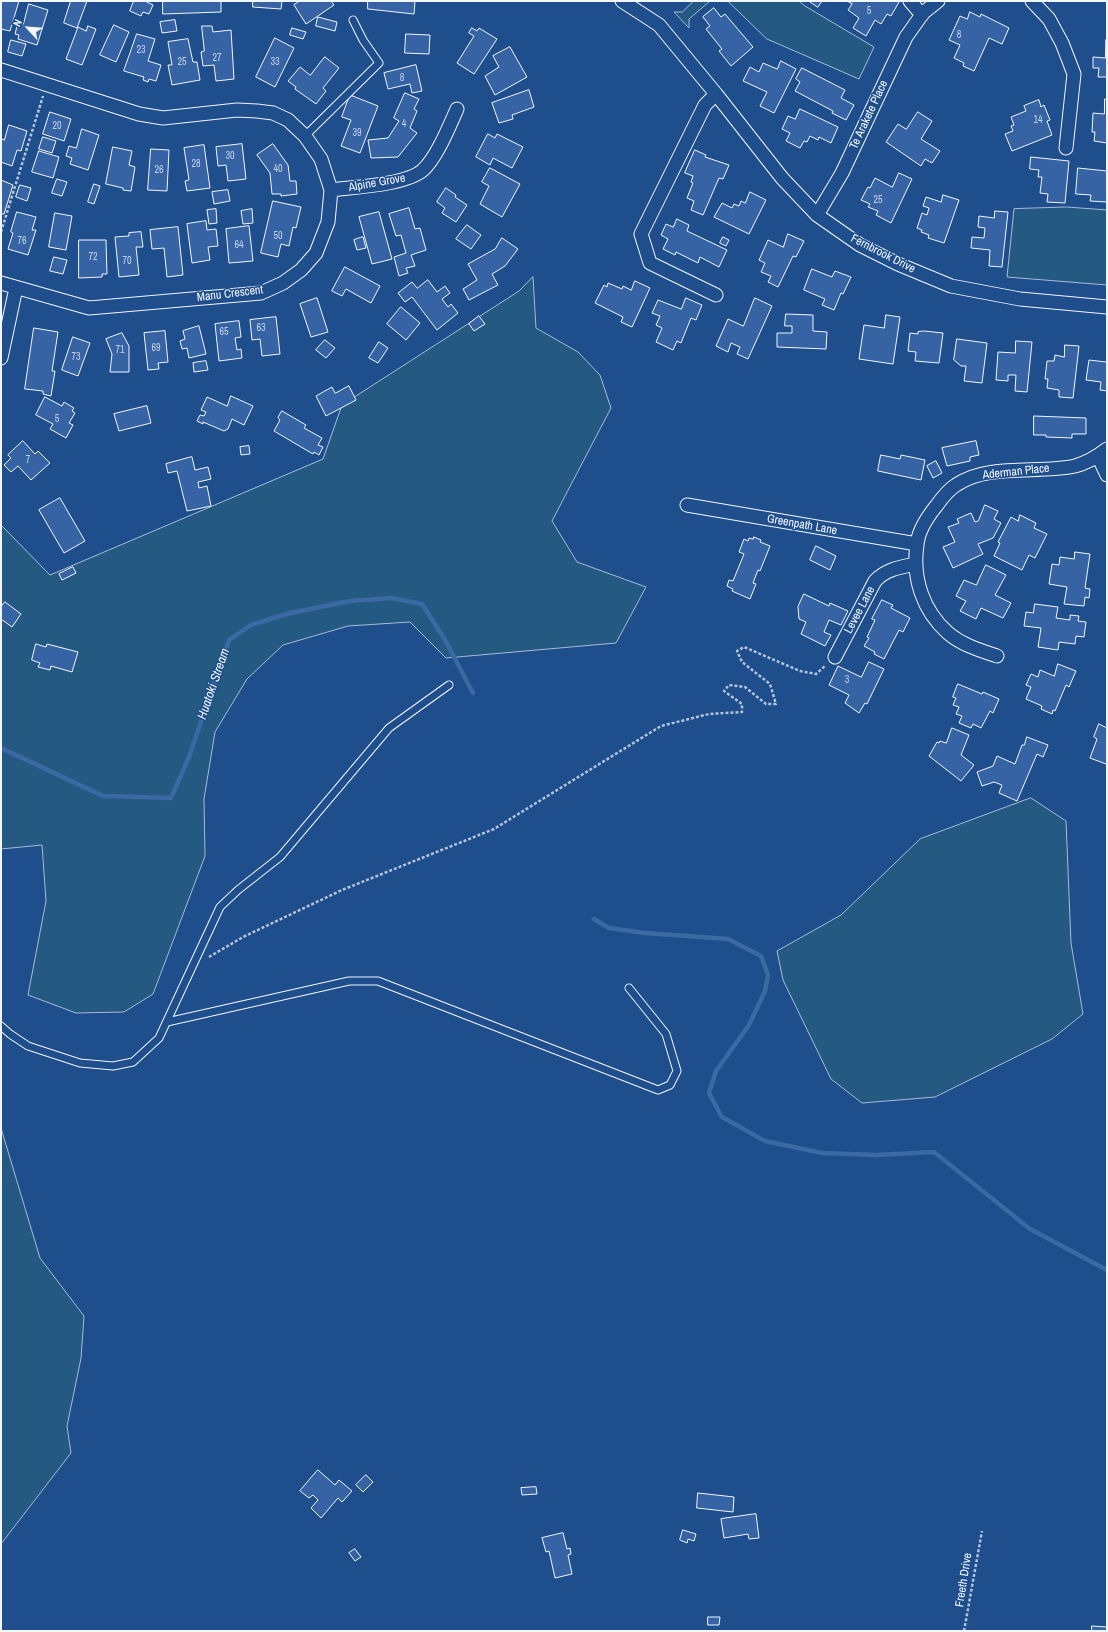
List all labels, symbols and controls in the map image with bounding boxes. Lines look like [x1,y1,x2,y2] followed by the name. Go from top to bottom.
[867,5,871,17] house number: 5
[8,8,48,48] north arrow
[9,17,25,29] text: N
[957,29,961,41] house number: 8
[136,44,146,56] house number: 23
[212,52,222,64] house number: 27
[177,56,187,68] house number: 25
[270,56,280,68] house number: 33
[400,72,404,84] house number: 8
[847,78,891,152] street label: Te Arakete Place
[1033,114,1043,126] house number: 14
[402,118,406,130] house number: 4
[52,120,62,132] house number: 20
[352,127,362,139] house number: 39
[225,150,235,162] house number: 30
[191,158,201,170] house number: 28
[273,163,283,175] house number: 40
[154,164,164,176] house number: 26
[347,171,407,195] street label: Alpine Grove
[873,194,883,206] house number: 25
[273,230,283,242] house number: 50
[848,232,918,276] street label: Fernbrook Drive
[17,235,27,247] house number: 76
[234,239,244,251] house number: 64
[88,251,98,263] house number: 72
[122,255,132,267] house number: 70
[196,283,264,305] street label: Manu Crescent
[256,322,266,334] house number: 63
[219,326,229,338] house number: 65
[151,342,161,354] house number: 69
[115,344,125,356] house number: 71
[71,351,81,363] house number: 73
[55,413,59,425] house number: 5
[26,454,30,466] house number: 7
[982,461,1050,483] street label: Aderman Place
[766,512,838,538] street label: Greenpath Lane
[842,584,878,636] street label: Levee Lane
[195,646,233,722] water label: Huatoki Stream
[845,674,849,686] house number: 3
[953,1552,975,1608] street label: Freeth Drive

